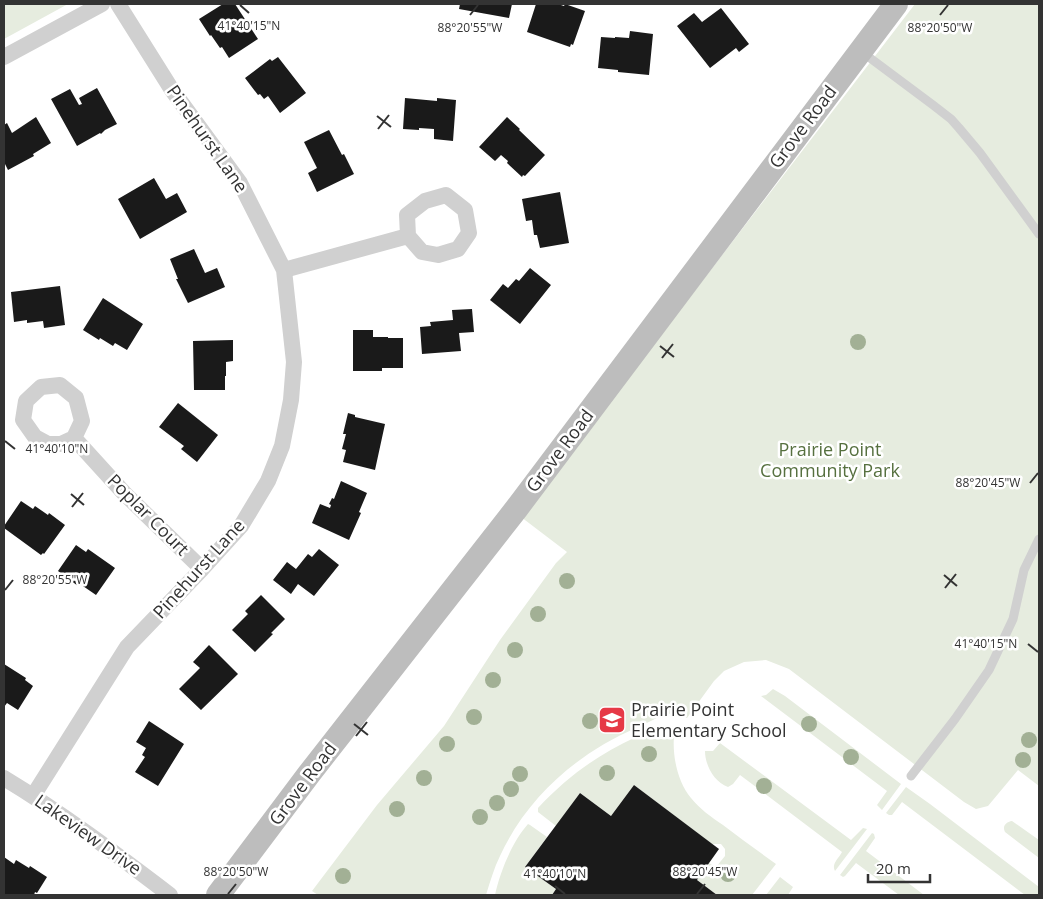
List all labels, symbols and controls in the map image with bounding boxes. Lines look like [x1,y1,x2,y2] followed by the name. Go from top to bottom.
[218,17,280,34] text: 41°40'15"N
[438,19,502,36] text: 88°20'55"W
[908,19,972,36] text: 88°20'50"W
[162,80,254,197] street label: Pinehurst Lane
[763,80,841,173] street label: Grove Road
[520,404,598,497] street label: Grove Road
[760,437,900,482] park label: Prairie Point Community Park
[26,440,88,457] text: 41°40'10"N
[103,468,195,560] street label: Poplar Court
[956,474,1020,491] text: 88°20'45"W
[147,513,249,623] street label: Pinehurst Lane
[23,571,87,588] text: 88°20'55"W
[955,635,1017,652] text: 41°40'15"N
[631,697,787,742] place label: Prairie Point Elementary School
[597,705,627,735] school or university icon: Prairie Point Elementary School
[263,737,341,830] street label: Grove Road
[30,788,147,880] street label: Lakeview Drive
[868,852,930,884] scale bar
[876,858,911,878] text: 20 m
[204,863,268,880] text: 88°20'50"W
[673,863,737,880] text: 88°20'45"W
[524,865,586,882] text: 41°40'10"N

